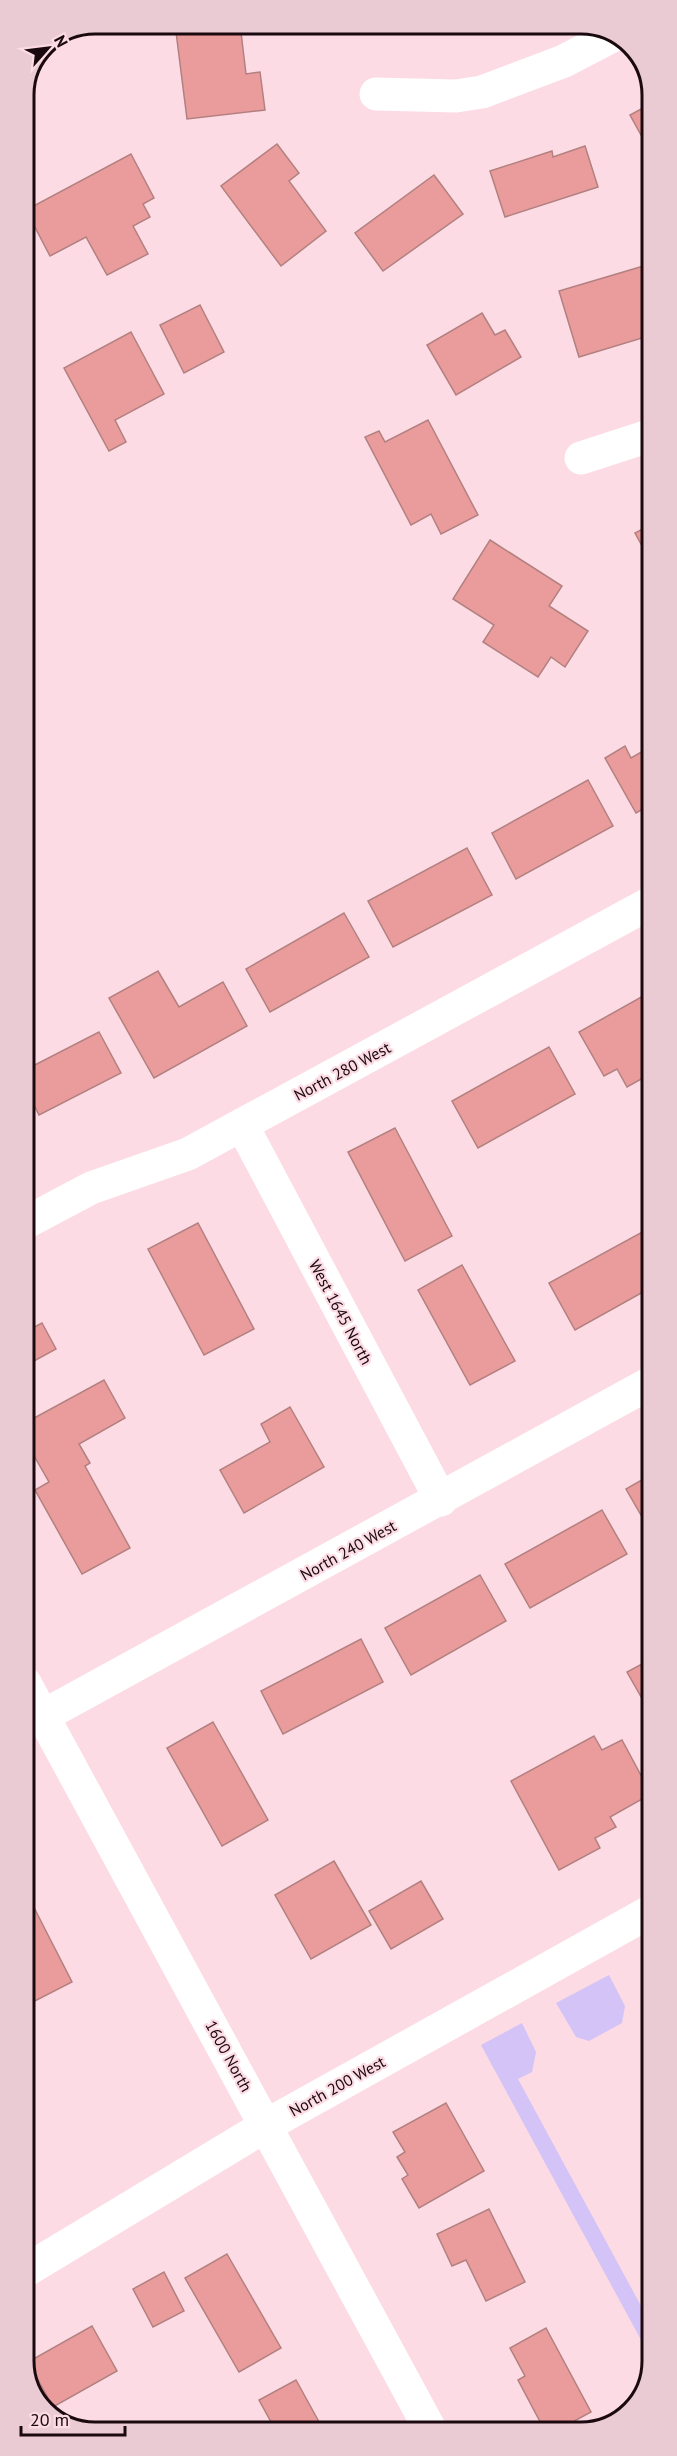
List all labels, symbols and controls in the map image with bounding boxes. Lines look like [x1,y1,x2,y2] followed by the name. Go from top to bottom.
[18,18,78,78] north arrow
[50,32,73,50] text: N
[290,1037,394,1105] street label: North 280 West
[305,1256,377,1368] street label: West 1645 North
[296,1515,400,1585] street label: North 240 West
[201,2017,257,2095] street label: 1600 North
[285,2051,389,2121] street label: North 200 West
[21,2399,124,2437] scale bar
[30,2408,69,2431] text: 20 m

